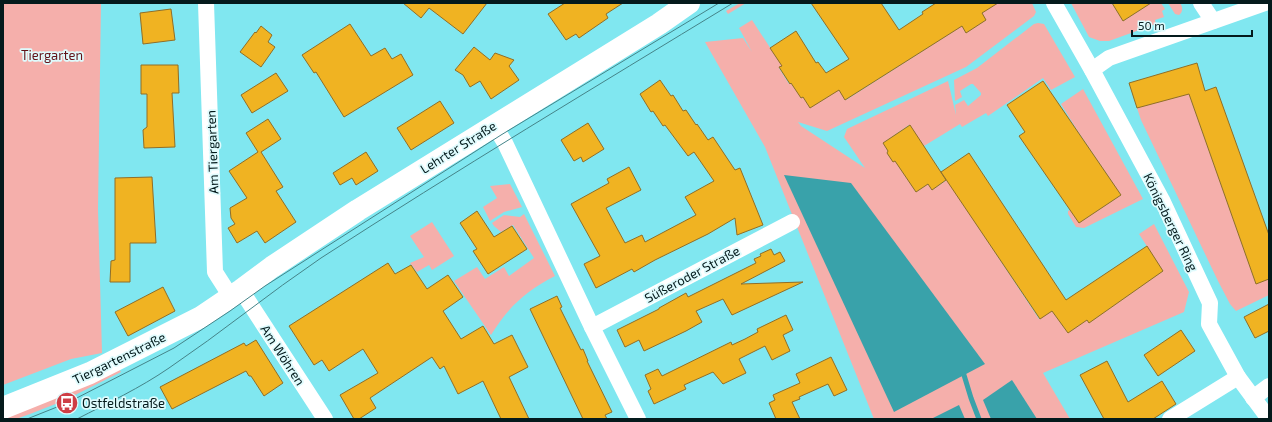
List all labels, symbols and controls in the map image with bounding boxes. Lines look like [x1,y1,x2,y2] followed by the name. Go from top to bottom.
[1132,12,1252,38] scale bar
[1138,18,1165,32] text: 50 m
[21,47,83,63] park label: Tiergarten
[203,110,221,194] street label: Am Tiergarten
[417,117,499,177] street label: Lehrter Straße
[1140,170,1202,274] street label: Königsberger Ring
[642,242,742,306] street label: Süßeroder Straße
[258,322,308,388] street label: Am Wöhren
[70,329,168,387] street label: Tiergartenstraße
[54,390,80,416] bus stop icon: Ostfeldstraße
[82,395,165,411] place label: Ostfeldstraße

